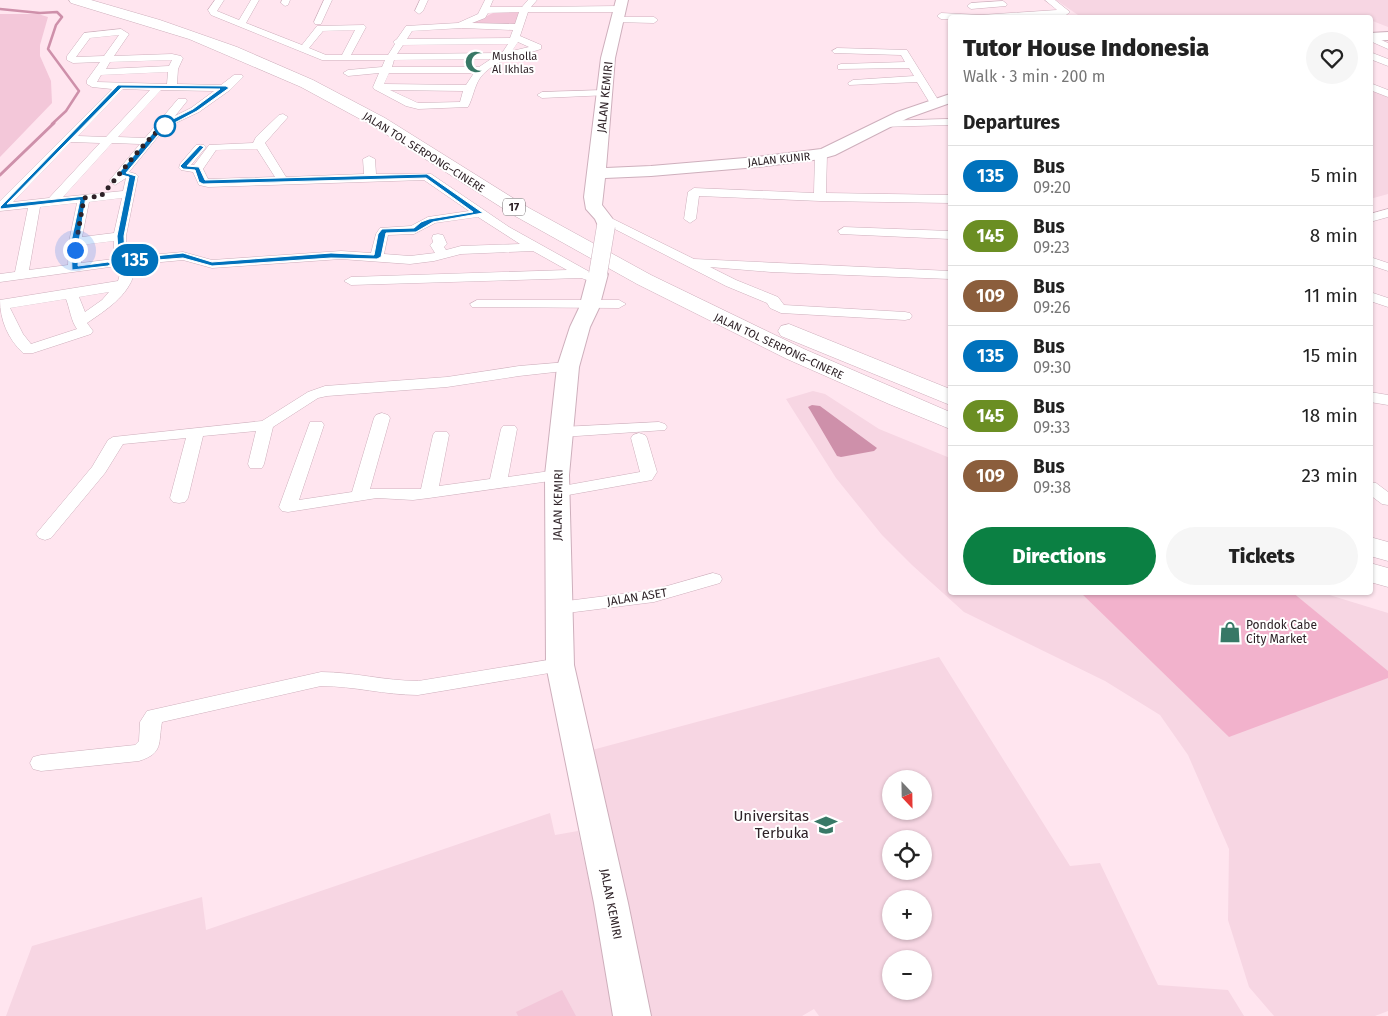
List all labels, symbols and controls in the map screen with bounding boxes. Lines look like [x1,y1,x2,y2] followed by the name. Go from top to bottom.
[1306,32,1358,84] button: heart
[963,34,1209,62] text: Tutor House Indonesia
[463,49,489,75] mosque icon: Musholla Al Ikhlas
[492,50,537,76] place label: Musholla Al Ikhlas
[594,60,616,134] street label: JALAN KEMIRI
[963,67,1105,86] text: Walk · 3 min · 200 m
[360,109,487,195] street label: JALAN TOL SERPONG–CINERE
[963,111,1060,134] text: Departures
[154,115,176,137] unlabelled marker
[747,150,811,169] street label: JALAN KUNIR
[1033,155,1065,178] text: Bus
[1311,164,1358,187] text: 5 min
[977,165,1004,187] text: 135
[1033,178,1071,197] text: 09:20
[503,198,525,216] road number: 17
[1033,215,1065,238] text: Bus
[1310,224,1358,247] text: 8 min
[977,225,1005,247] text: 145
[63,238,88,263] your location
[1033,238,1070,257] text: 09:23
[106,244,164,276] line badge: 135
[121,249,149,271] text: 135
[1033,275,1065,298] text: Bus
[1304,284,1358,307] text: 11 min
[976,285,1005,307] text: 109
[1033,298,1070,317] text: 09:26
[712,311,846,382] street label: JALAN TOL SERPONG–CINERE
[1033,335,1065,358] text: Bus
[1302,344,1358,367] text: 15 min
[977,345,1004,367] text: 135
[1033,358,1071,377] text: 09:30
[1033,395,1065,418] text: Bus
[1301,404,1358,427] text: 18 min
[977,405,1005,427] text: 145
[1033,418,1070,437] text: 09:33
[1033,455,1065,478] text: Bus
[1301,464,1358,487] text: 23 min
[976,465,1005,487] text: 109
[550,469,566,541] street label: JALAN KEMIRI
[1033,478,1071,497] text: 09:38
[963,527,1156,585] button: Directions
[1166,527,1358,585] button: Tickets
[606,585,669,609] street label: JALAN ASET
[1246,618,1317,646] place label: Pondok Cabe City Market
[1217,619,1243,645] shop icon: Pondok Cabe City Market
[882,770,932,820] north arrow
[882,770,932,1000] map controls
[733,807,809,842] place label: Universitas Terbuka
[813,812,839,838] school or university icon: Universitas Terbuka
[882,830,932,880] button: locate
[597,867,625,941] street label: JALAN KEMIRI
[882,890,932,940] button: +
[882,950,932,1000] button: −

